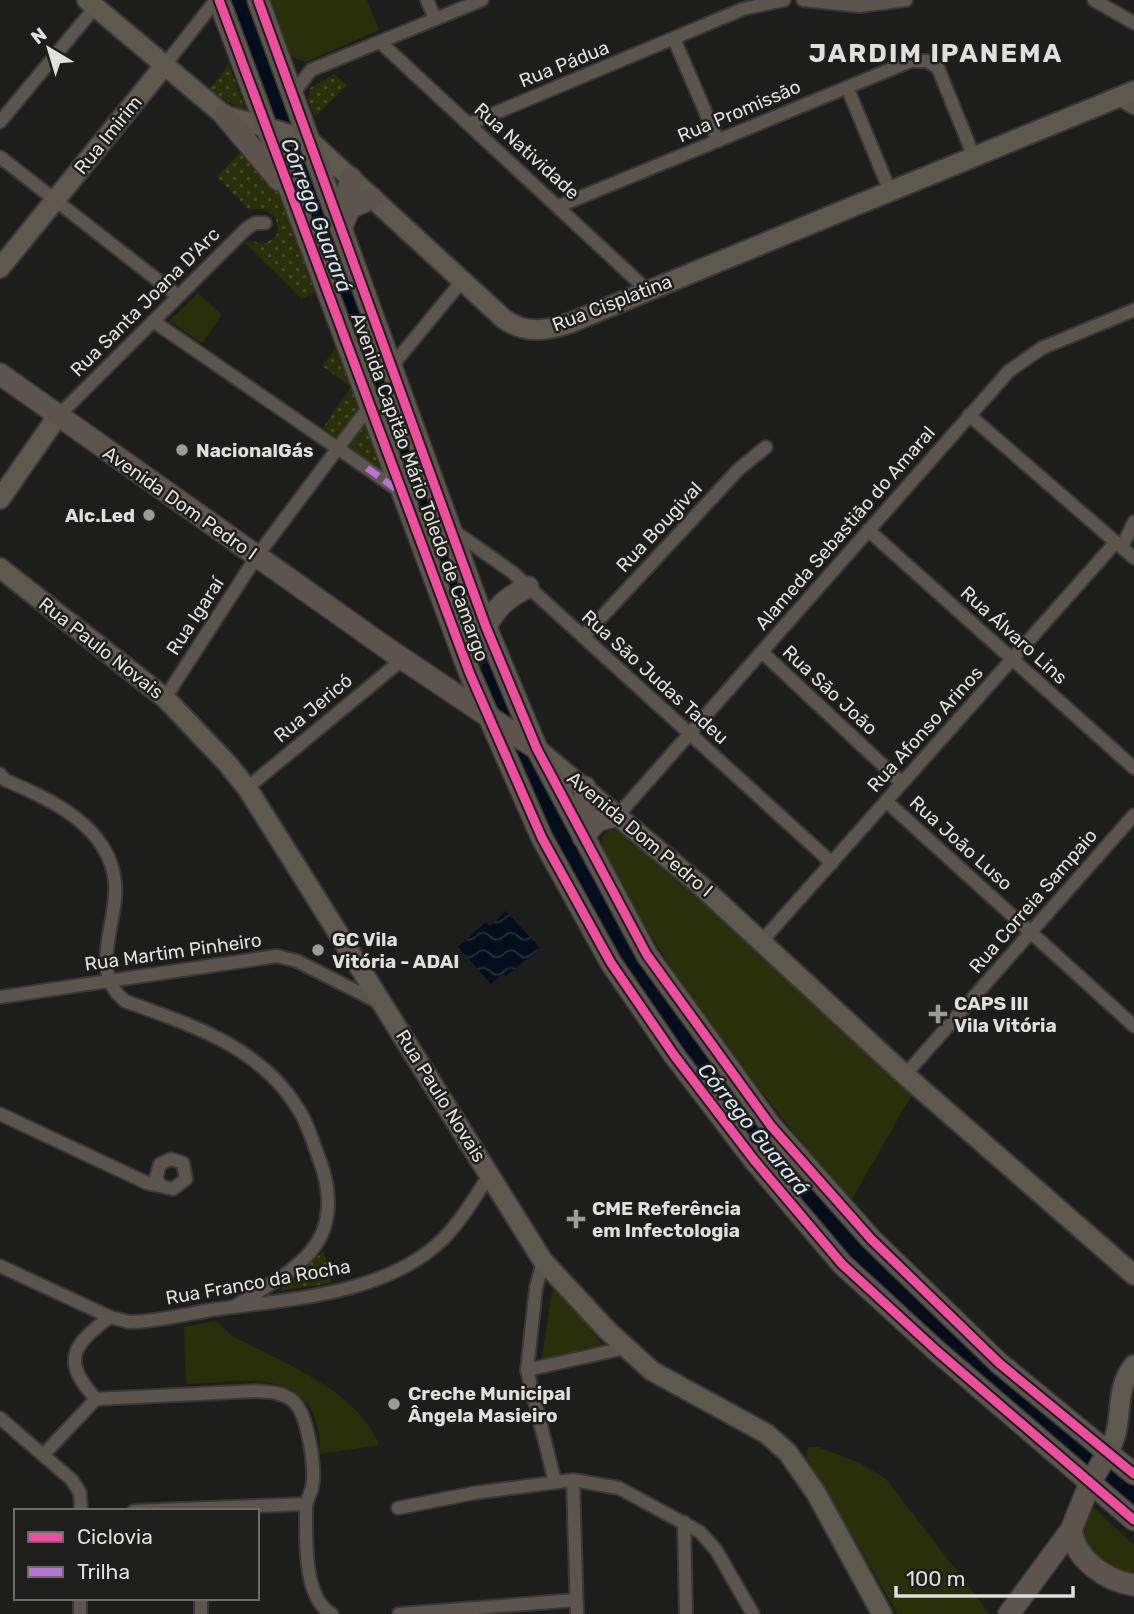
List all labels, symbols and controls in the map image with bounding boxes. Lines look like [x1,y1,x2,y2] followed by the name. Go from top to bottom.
[14,14,84,84] north arrow
[26,23,51,49] text: N
[516,36,612,92] street label: Rua Pádua
[809,38,1063,69] district label: JARDIM IPANEMA
[674,75,804,147] street label: Rua Promissão
[69,91,147,179] street label: Rua Imirim
[470,98,584,204] street label: Rua Natividade
[276,134,358,296] water label: Córrego Guarará
[66,223,224,381] street label: Rua Santa Joana D'Arc
[549,270,675,336] street label: Rua Cisplatina
[346,310,494,664] street label: Avenida Capitão Mário Toledo de Camargo
[750,421,940,635] street label: Alameda Sebastião do Amaral
[196,439,313,462] place label: NacionalGás
[99,441,261,565] street label: Avenida Dom Pedro I
[174,442,190,458] marker: NacionalGás
[611,477,707,577] street label: Rua Bougival
[65,504,135,527] place label: Alc.Led
[141,507,157,523] marker: Alc.Led
[161,572,229,659] street label: Rua Igaraí
[956,581,1072,689] street label: Rua Álvaro Lins
[34,592,168,704] street label: Rua Paulo Novais
[577,605,733,749] street label: Rua São Judas Tadeu
[778,640,882,740] street label: Rua São João
[862,661,988,797] street label: Rua Afonso Arinos
[269,669,357,747] street label: Rua Jericó
[563,766,717,902] street label: Avenida Dom Pedro I
[905,791,1017,895] street label: Rua João Luso
[964,824,1102,978] street label: Rua Correia Sampaio
[83,928,263,976] street label: Rua Martim Pinheiro
[332,928,460,973] place label: GC Vila Vitória - ADAI
[310,942,326,958] marker: GC Vila Vitória - ADAI
[954,992,1057,1037] place label: CAPS III Vila Vitória
[928,1004,948,1024] marker: CAPS III Vila Vitória
[391,1026,491,1166] street label: Rua Paulo Novais
[693,1058,815,1200] water label: Córrego Guarará
[592,1197,741,1242] place label: CME Referência em Infectologia
[566,1209,586,1229] marker: CME Referência em Infectologia
[164,1254,352,1310] street label: Rua Franco da Rocha
[408,1382,571,1427] place label: Creche Municipal Ângela Masieiro
[386,1396,402,1412] marker: Creche Municipal Ângela Masieiro
[14,1509,259,1600] legend
[77,1524,153,1549] text: Ciclovia
[896,1554,1073,1598] scale bar
[77,1559,130,1584] text: Trilha
[906,1566,965,1591] text: 100 m

